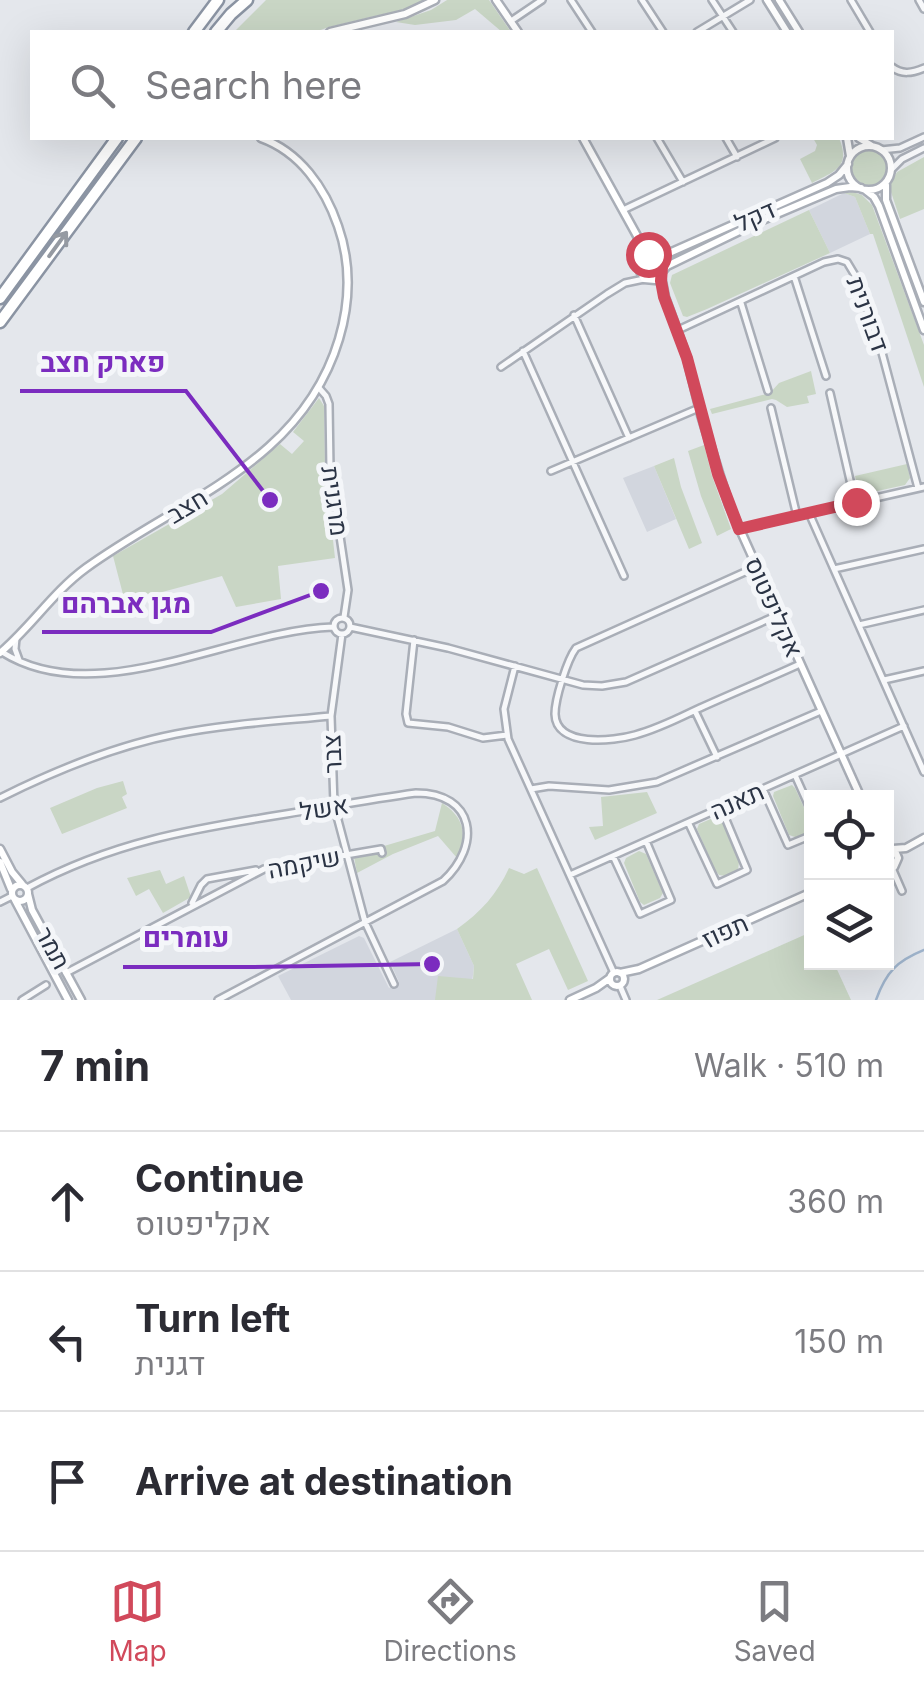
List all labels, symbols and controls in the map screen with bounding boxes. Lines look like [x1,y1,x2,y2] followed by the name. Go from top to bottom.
[30,30,894,140] search box
[65,58,120,113] icon: search
[145,62,362,108] text: Search here
[730,194,780,238] street label: דקל
[47,231,68,258] one-way arrow
[626,232,672,278] route start
[841,272,895,356] street label: דבורנית
[20,333,186,391] callout: פארק חצב
[40,345,166,379] text: פארק חצב
[315,464,355,538] street label: מרגנית
[834,480,880,526] route end
[161,482,213,530] street label: חצב
[739,552,809,662] street label: אקליפטוס
[42,574,211,632] callout: מגן אברהם
[61,586,191,620] text: מגן אברהם
[316,734,348,774] street label: צבר
[706,776,768,826] street label: תאנה
[298,789,350,827] street label: אשל
[804,790,894,970] map controls
[804,790,894,880] button: locate
[265,841,343,885] street label: שיקמה
[804,880,894,970] button: layers
[697,908,753,954] street label: תפוז
[123,909,249,967] callout: עומרים
[143,920,229,954] text: עומרים
[29,922,77,974] street label: תמר
[40,1040,150,1091] text: 7 min
[694,1046,884,1085] text: Walk · 510 m
[135,1155,304,1201] text: Continue
[40,1174,95,1229] icon: ahead
[787,1182,884,1221] text: 360 m
[135,1204,271,1243] text: אקליפטוס
[135,1295,290,1341] text: Turn left
[40,1314,95,1369] icon: left
[794,1322,884,1361] text: 150 m
[135,1344,205,1383] text: דגנית
[40,1454,95,1509] icon: arrive
[135,1458,513,1504] text: Arrive at destination
[108,1574,167,1668] tab: Map
[383,1574,517,1668] tab: Directions
[734,1574,816,1668] tab: Saved

